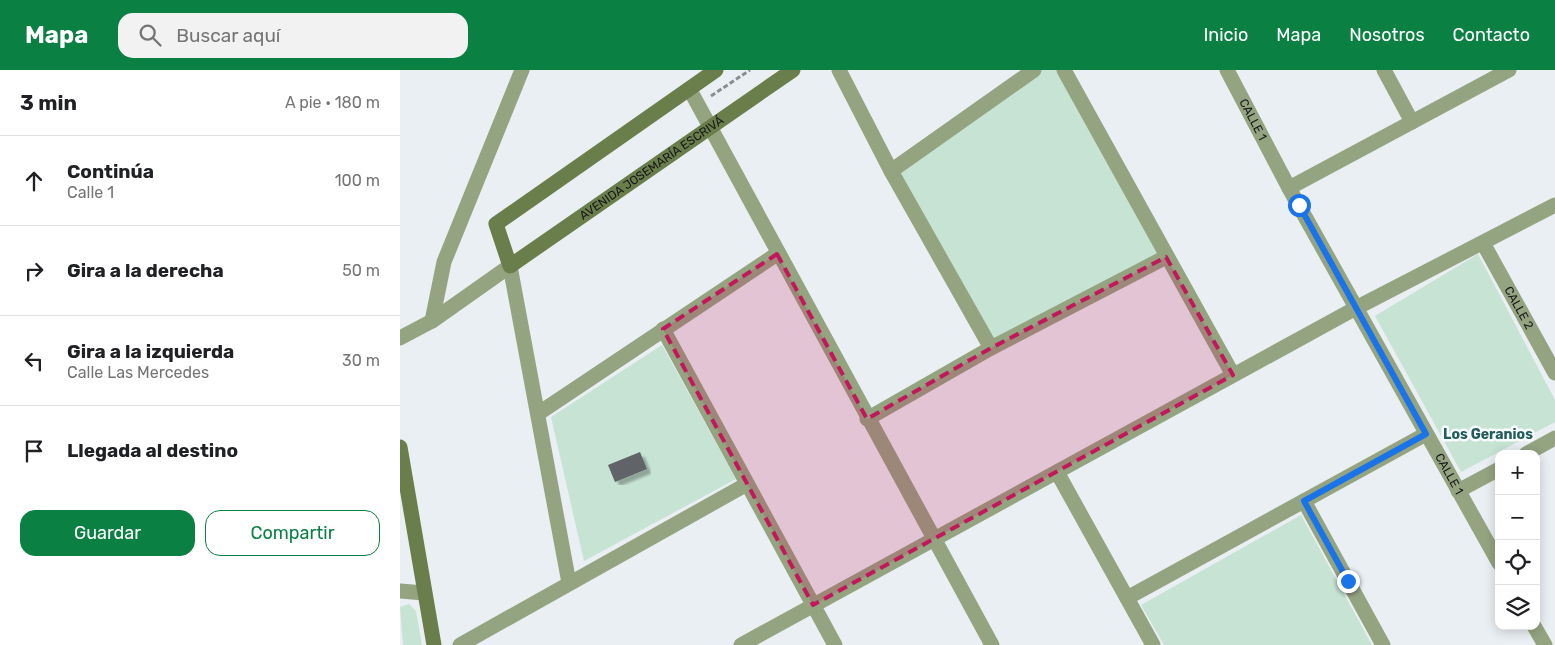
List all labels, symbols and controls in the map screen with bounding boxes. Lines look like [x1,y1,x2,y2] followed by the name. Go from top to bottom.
[118,13,468,58] search box
[25,21,88,49] text: Mapa
[136,21,164,49] icon: search
[176,24,280,47] text: Buscar aquí
[1203,24,1248,46] text: Inicio
[1276,24,1321,46] text: Mapa
[1349,24,1425,46] text: Nosotros
[1453,24,1530,46] text: Contacto
[20,90,77,115] text: 3 min
[285,93,380,112] text: A pie · 180 m
[1236,96,1270,143] street label: CALLE 1
[577,113,726,223] street label: AVENIDA JOSEMARÍA ESCRIVÁ
[67,160,154,183] text: Continúa
[20,167,48,195] icon: ahead
[335,171,380,190] text: 100 m
[67,183,114,202] text: Calle 1
[1288,194,1311,217] route start
[20,257,48,285] icon: right
[67,259,224,282] text: Gira a la derecha
[342,261,380,280] text: 50 m
[1501,284,1536,332] street label: CALLE 2
[67,340,234,363] text: Gira a la izquierda
[20,347,48,375] icon: left
[342,351,380,370] text: 30 m
[67,363,209,382] text: Calle Las Mercedes
[1443,426,1533,443] district label: Los Geranios
[20,437,48,465] icon: arrive
[67,439,238,462] text: Llegada al destino
[1495,450,1540,630] map controls
[1495,450,1540,495] button: +
[1432,451,1466,497] street label: CALLE 1
[1495,495,1540,540] button: −
[20,510,195,556] button: Guardar
[205,510,380,556] button: Compartir
[1495,540,1540,585] button: locate
[1337,570,1360,593] route end
[1495,585,1540,630] button: layers

